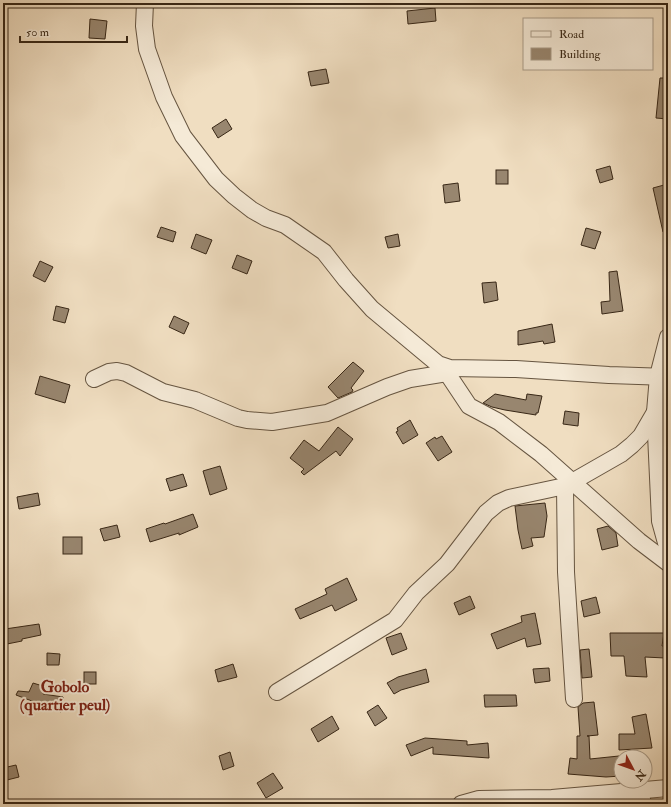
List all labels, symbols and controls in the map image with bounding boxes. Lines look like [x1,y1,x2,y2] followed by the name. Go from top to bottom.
[20,18,127,44] scale bar
[523,18,653,70] legend
[26,25,50,40] text: 50 m
[559,27,584,42] text: Road
[559,47,602,62] text: Building
[20,677,110,716] district label: Gobolo (quartier peul)
[613,749,653,789] north arrow
[631,766,649,784] text: N

